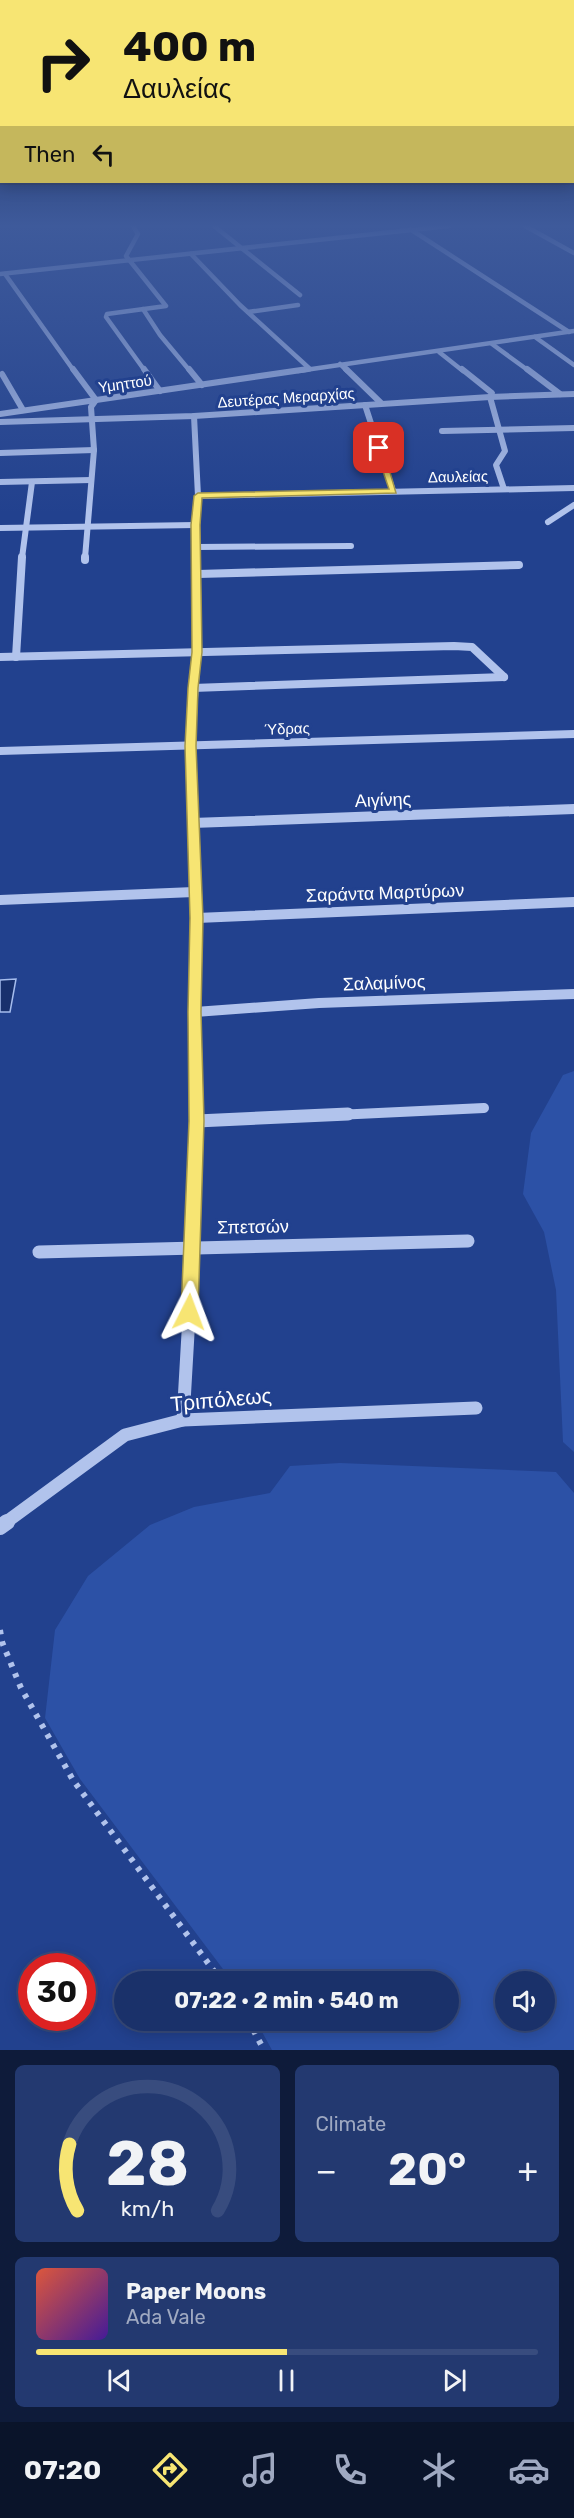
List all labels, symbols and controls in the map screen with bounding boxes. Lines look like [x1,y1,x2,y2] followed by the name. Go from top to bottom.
[123,22,256,72] text: 400 m
[24,24,102,102] icon: right
[123,73,232,105] text: Δαυλείας
[87,138,120,171] icon: left
[24,141,75,168] text: Then
[97,371,153,397] street label: Υμηττού
[217,384,355,412] street label: Δευτέρας Μεραρχίας
[353,422,404,473] pin
[362,431,395,464] icon: arrive
[428,467,488,487] street label: Δαυλείας
[264,719,310,739] street label: Ύδρας
[354,788,412,812] street label: Αιγίνης
[305,879,465,907] street label: Σαράντα Μαρτύρων
[342,971,426,995] street label: Σαλαμίνος
[217,1215,289,1239] street label: Σπετσών
[157,1280,221,1344] position arrow
[169,1383,273,1416] street label: Τριπόλεως
[18,1953,96,2031] speed limit sign: 30
[495,1971,555,2031] map controls
[495,1971,555,2031] button: sound
[174,1987,399,2014] text: 07:22 · 2 min · 540 m
[316,2112,386,2136] text: Climate
[106,2127,189,2201] text: 28
[388,2143,466,2196] text: 20°
[316,2151,337,2190] text: −
[517,2151,538,2190] text: +
[120,2196,174,2221] text: km/h
[126,2278,266,2305] text: Paper Moons
[126,2305,206,2329] text: Ada Vale
[103,2364,136,2397] icon: previous
[270,2364,303,2397] icon: pause
[438,2364,471,2397] icon: next
[149,2449,191,2491] icon: directions
[239,2449,281,2491] icon: music
[329,2449,371,2491] icon: phone
[418,2449,460,2491] icon: climate
[508,2449,550,2491] icon: car
[24,2454,101,2486] text: 07:20

